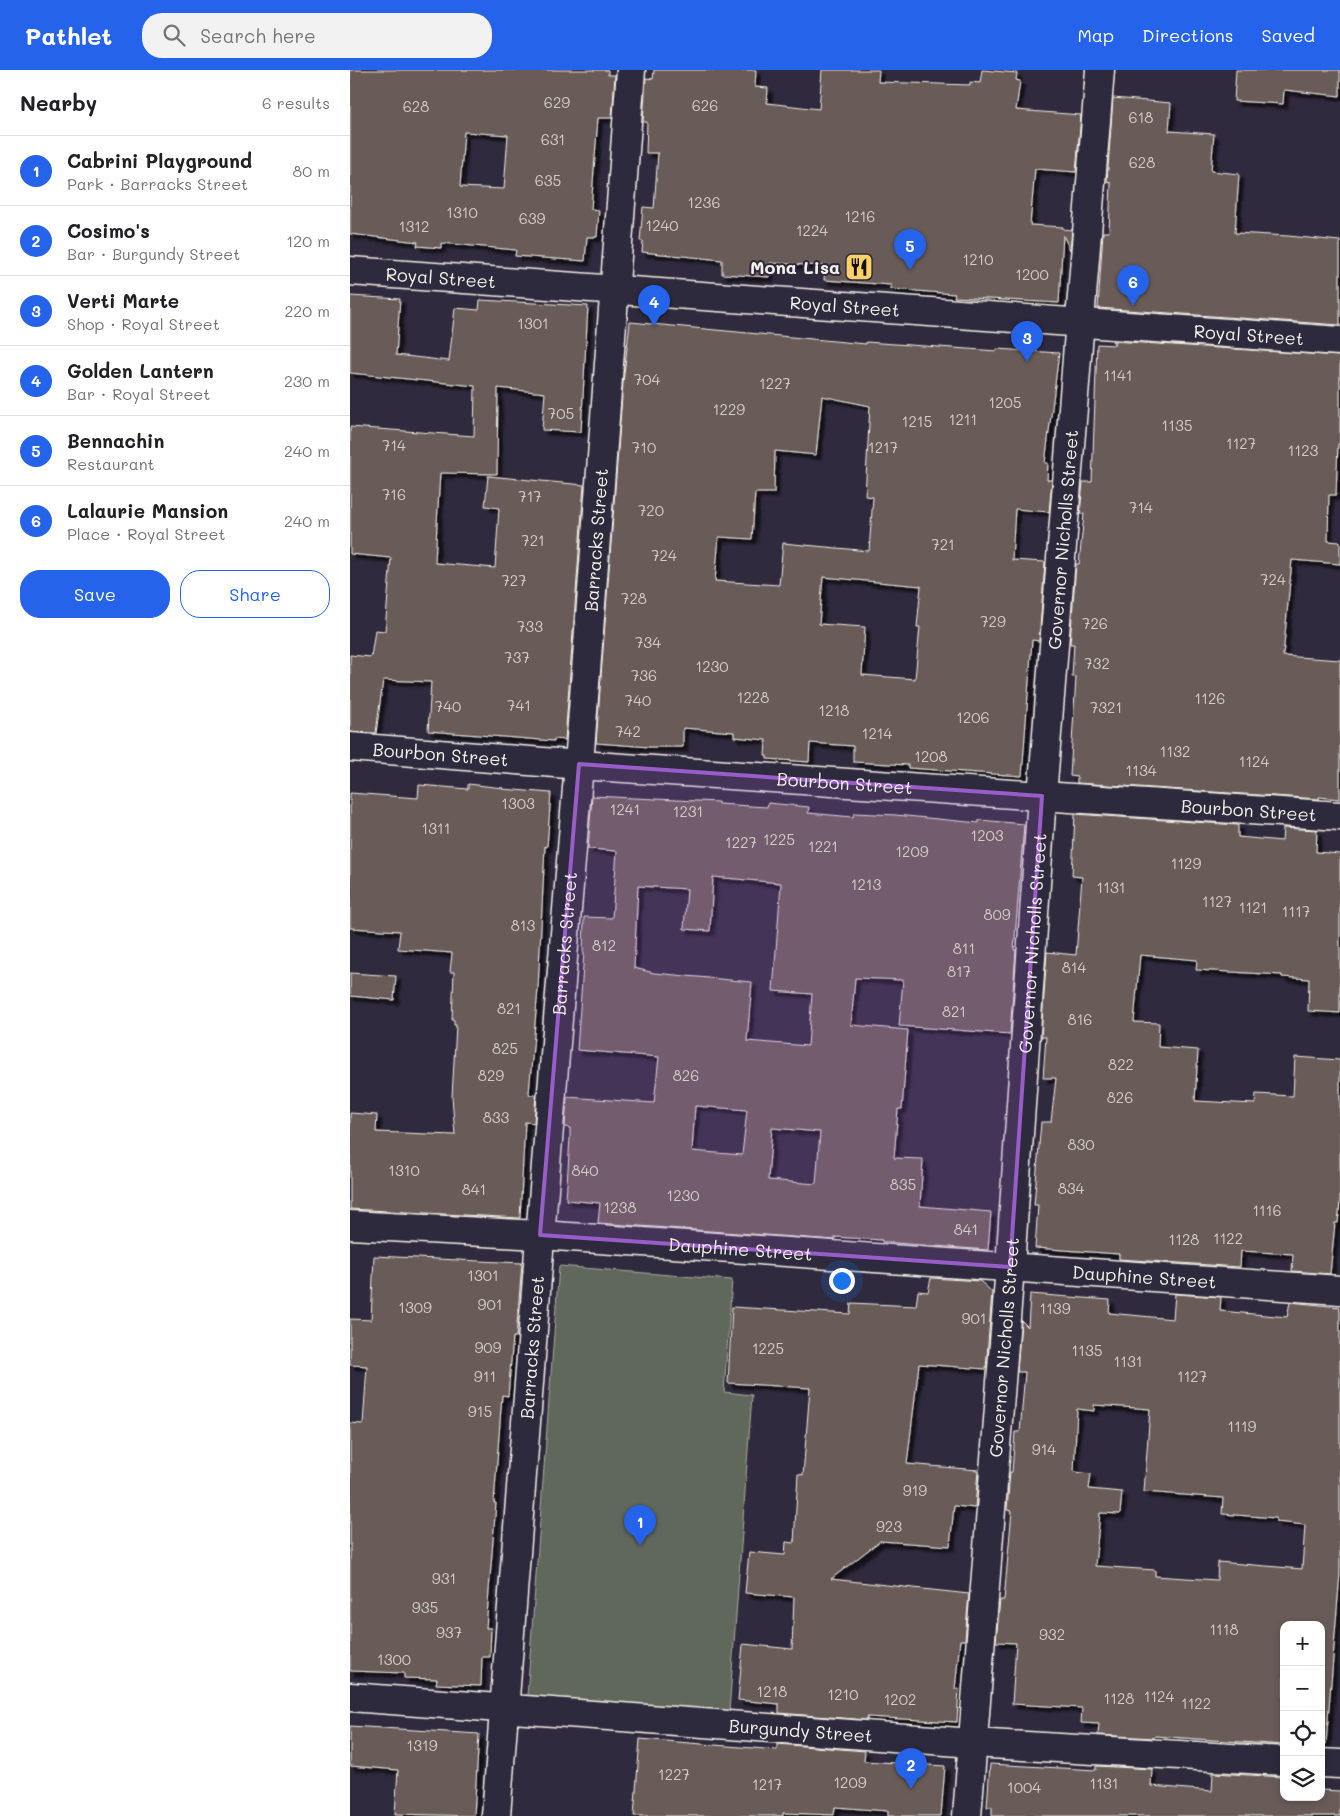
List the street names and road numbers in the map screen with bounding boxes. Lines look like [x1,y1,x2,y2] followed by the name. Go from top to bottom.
[385,262,497,293] street label: Royal Street
[789,290,901,322] street label: Royal Street
[1193,319,1305,350] street label: Royal Street
[1042,429,1083,650] street label: Governor Nicholls Street
[578,467,613,612] street label: Barracks Street
[372,737,509,771] street label: Bourbon Street
[776,766,913,799] street label: Bourbon Street
[1180,793,1317,826] street label: Bourbon Street
[1013,833,1051,1054] street label: Governor Nicholls Street
[546,871,582,1016] street label: Barracks Street
[667,1232,813,1266] street label: Dauphine Street
[983,1237,1024,1458] street label: Governor Nicholls Street
[1071,1260,1217,1293] street label: Dauphine Street
[514,1275,549,1420] street label: Barracks Street
[728,1713,874,1748] street label: Burgundy Street

